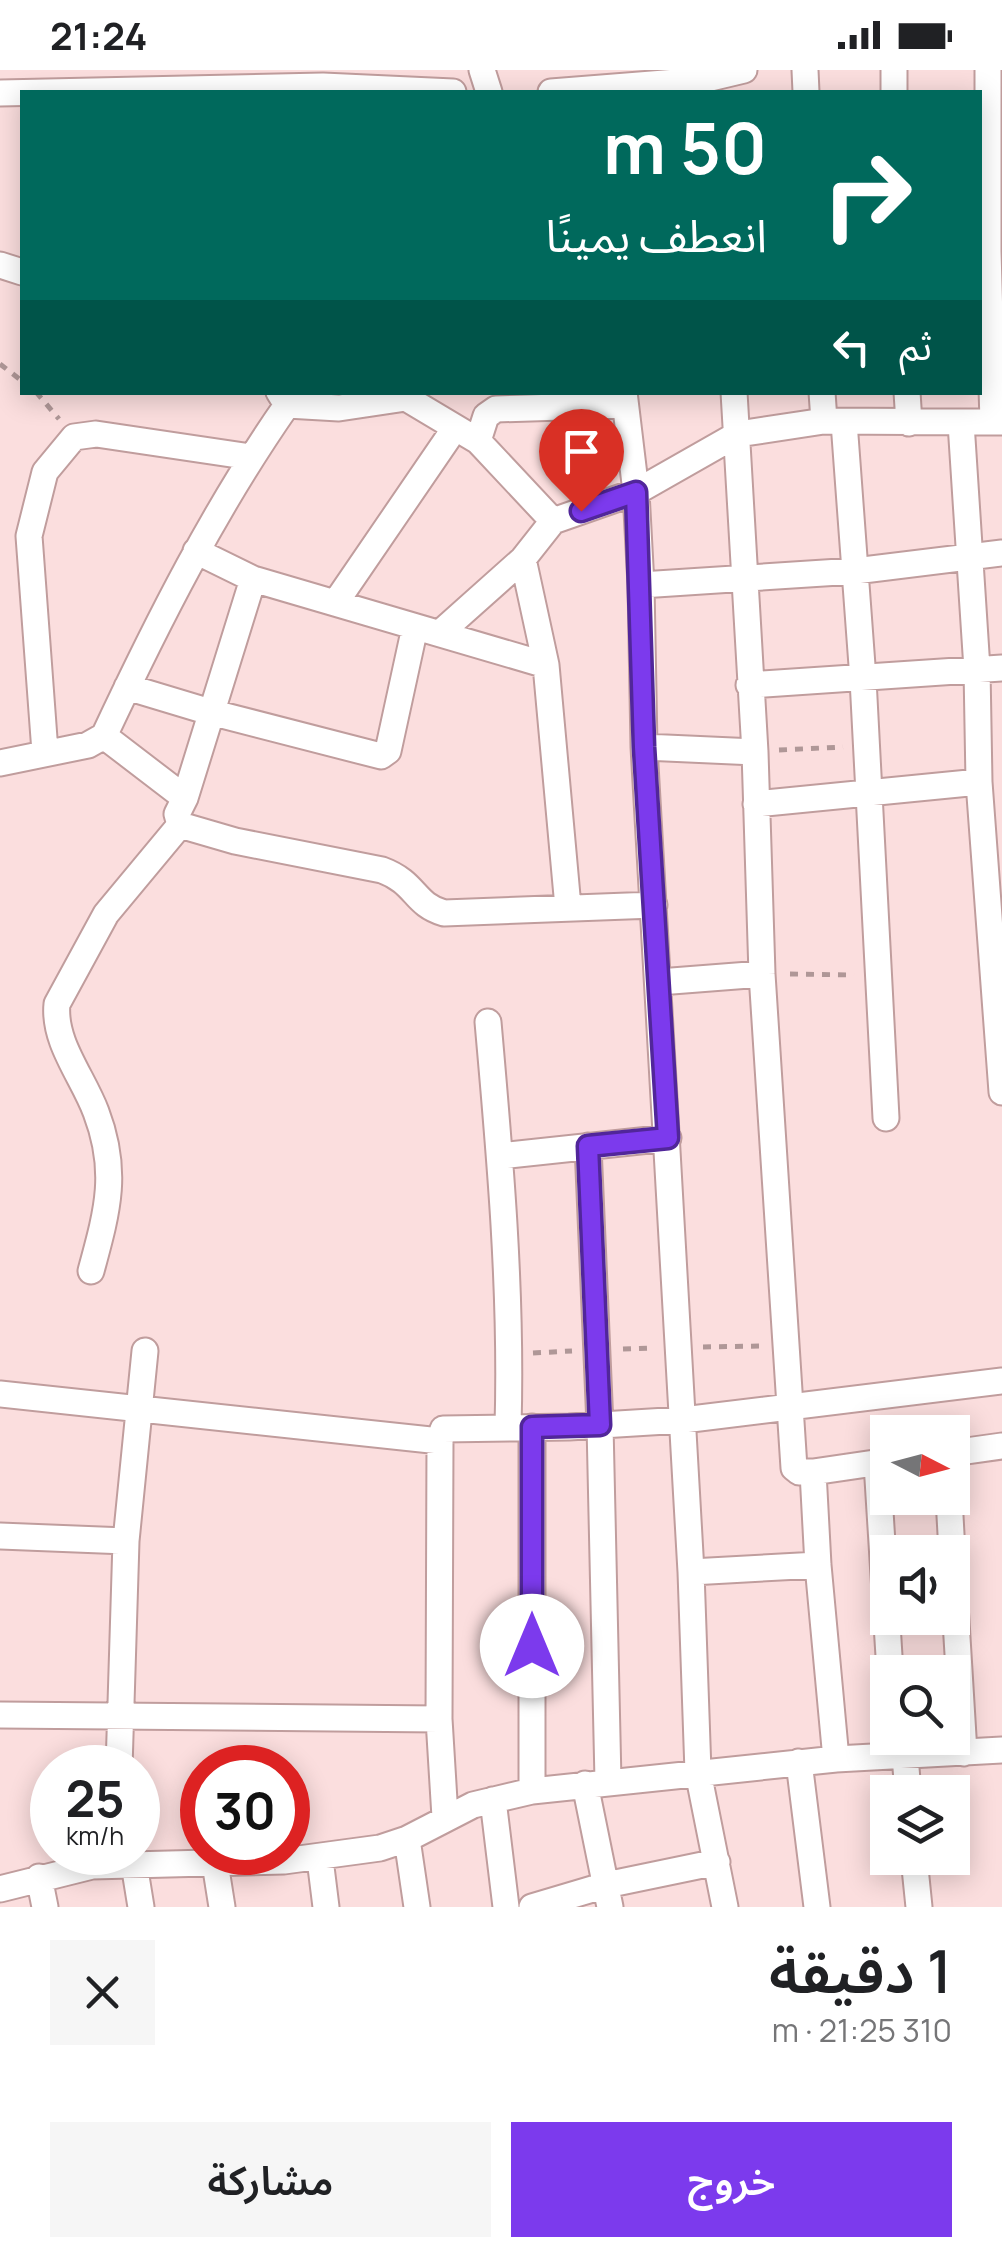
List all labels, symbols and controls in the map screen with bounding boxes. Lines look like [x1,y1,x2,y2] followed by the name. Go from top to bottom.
[50,9,147,61] text: 21:24
[603,99,767,195] text: 50 m
[802,130,932,260] icon: right
[546,204,767,266] text: انعطف يمينًا
[899,319,932,371] text: ثم
[824,320,879,375] icon: left
[539,409,624,512] pin
[554,424,609,479] icon: arrive
[870,1415,970,1515] north arrow
[870,1415,970,1875] map controls
[870,1535,970,1635] button: sound
[480,1594,584,1698] position arrow
[870,1655,970,1755] button: search
[180,1745,310,1875] speed limit sign: 30
[65,1764,125,1832] text: 25
[870,1775,970,1875] button: layers
[66,1818,124,1853] text: km/h
[769,1929,952,2011] text: 1 دقيقة
[50,1940,155,2045] button: close
[772,2008,952,2052] text: 310 m · 21:25
[50,2122,491,2237] button: مشاركة
[511,2122,952,2237] button: خروج

